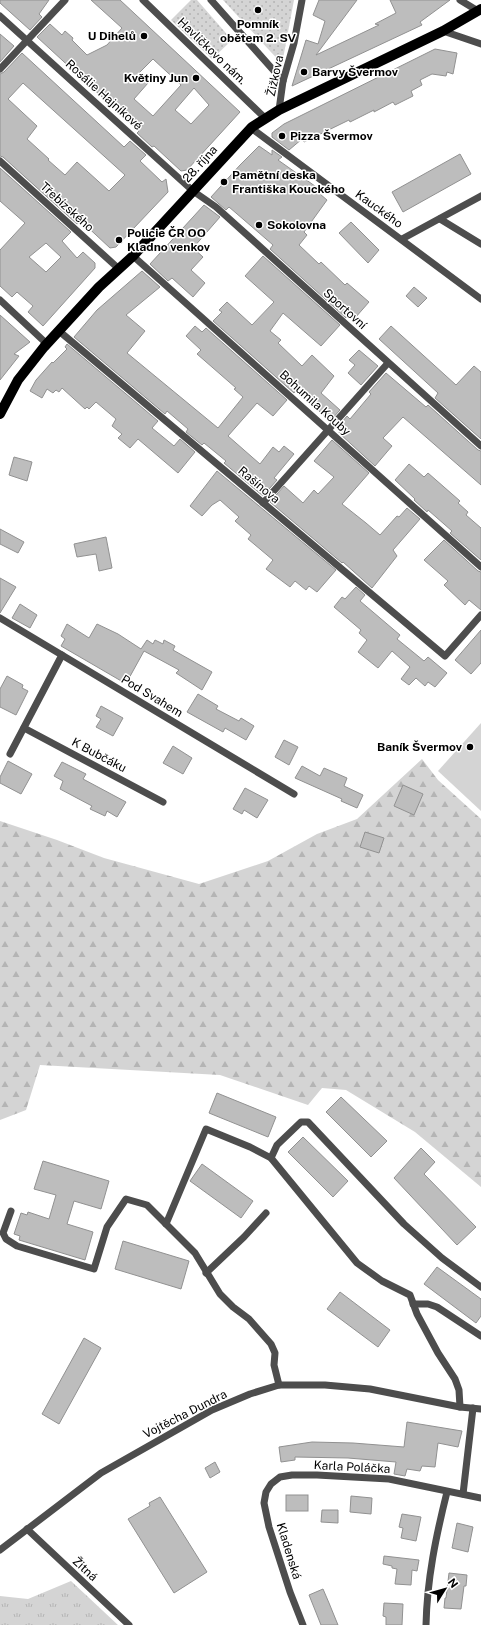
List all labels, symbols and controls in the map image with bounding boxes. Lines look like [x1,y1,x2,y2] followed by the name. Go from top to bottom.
[253,5,263,15] marker: Pomník obětem 2. SV
[175,15,249,87] street label: Havlíčkovo nám.
[220,17,297,45] place label: Pomník obětem 2. SV
[88,29,136,43] place label: U Dihelů
[139,31,149,41] marker: U Dihelů
[264,54,286,98] street label: Žižkova
[63,57,145,133] street label: Rosálie Hajníkové
[312,65,399,79] place label: Barvy Švermov
[299,67,309,77] marker: Barvy Švermov
[124,71,188,85] place label: Květiny Jun
[191,73,201,83] marker: Květiny Jun
[290,129,373,143] place label: Pizza Švermov
[277,131,287,141] marker: Pizza Švermov
[180,143,220,185] street label: 28. října
[232,168,345,196] place label: Pamětní deska Františka Kouckého
[219,177,229,187] marker: Pamětní deska Františka Kouckého
[37,179,97,235] street label: Třebízského
[353,187,406,231] street label: Kauckého
[267,218,326,232] place label: Sokolovna
[254,220,264,230] marker: Sokolovna
[127,226,211,254] place label: Policie ČR OO Kladno venkov
[114,235,124,245] marker: Policie ČR OO Kladno venkov
[320,286,370,333] street label: Sportovní
[277,368,354,439] street label: Bohumila Kouby
[235,464,283,506] street label: Rašínova
[119,672,185,720] street label: Pod Svahem
[69,735,129,775] street label: K Bubčáku
[377,740,463,754] place label: Baník Švermov
[465,742,475,752] marker: Baník Švermov
[141,1387,229,1441] street label: Vojtěcha Dundra
[313,1458,391,1476] street label: Karla Poláčka
[274,1521,304,1581] street label: Kladenská
[70,1554,100,1584] street label: Žitná
[425,1569,465,1609] north arrow
[446,1576,460,1590] text: N

